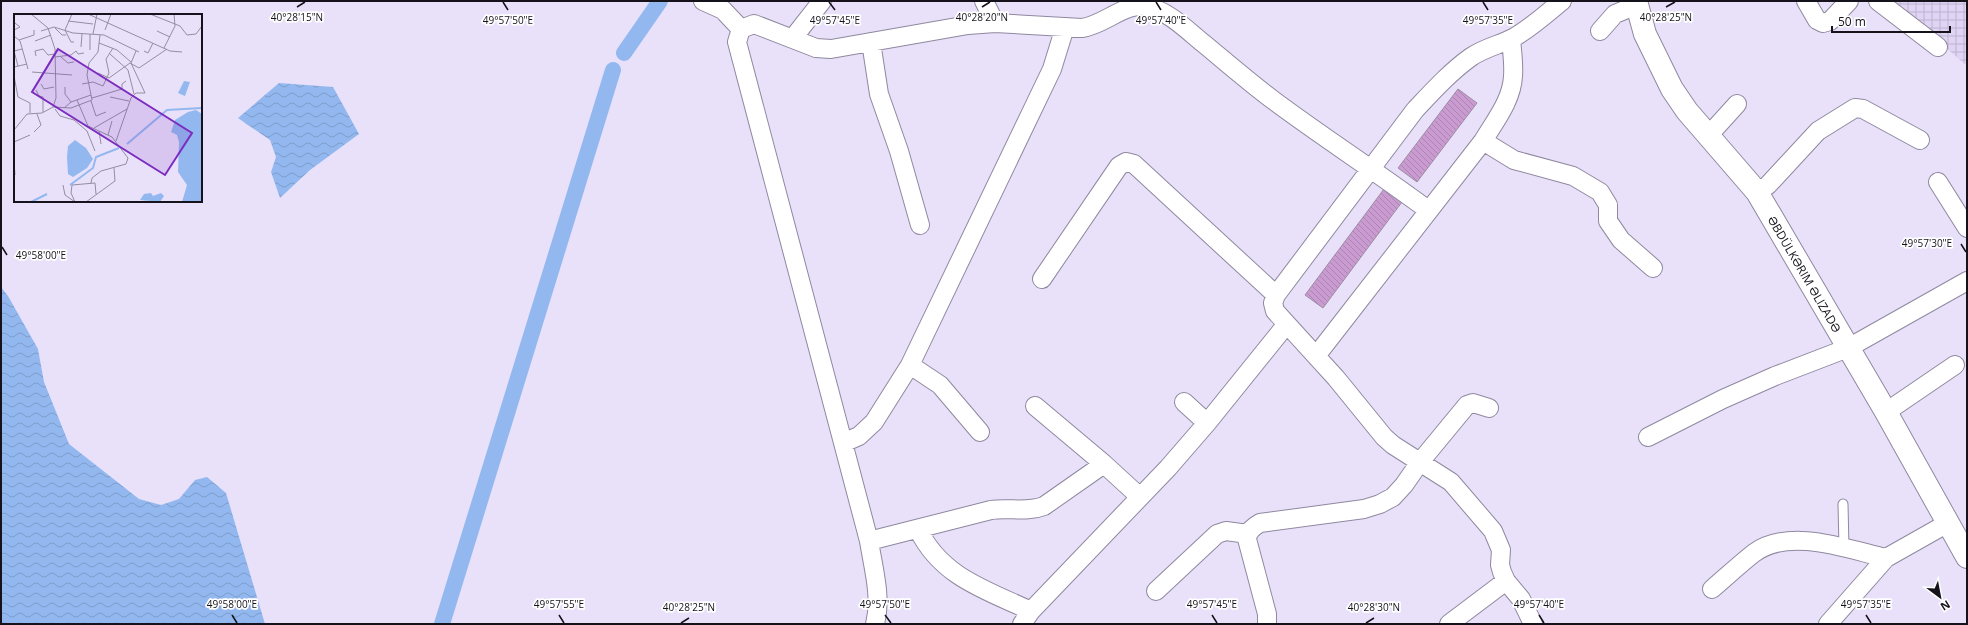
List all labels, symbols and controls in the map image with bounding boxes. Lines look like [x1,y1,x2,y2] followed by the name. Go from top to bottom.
[1832,8,1950,34] scale bar
[271,10,323,24] text: 40°28'15"N
[956,10,1008,24] text: 40°28'20"N
[1640,10,1692,24] text: 40°28'25"N
[483,13,533,27] text: 49°57'50"E
[810,13,860,27] text: 49°57'45"E
[1136,13,1186,27] text: 49°57'40"E
[1463,13,1513,27] text: 49°57'35"E
[1838,13,1866,30] text: 50 m
[14,14,202,202] inset map
[1764,212,1846,335] street label: ƏBDÜLKƏRIM ƏLIZADƏ
[1902,236,1952,250] text: 49°57'30"E
[16,248,66,262] text: 49°58'00"E
[1920,577,1960,617] north arrow
[207,597,257,611] text: 49°58'00"E
[534,597,584,611] text: 49°57'55"E
[860,597,910,611] text: 49°57'50"E
[1187,597,1237,611] text: 49°57'45"E
[1514,597,1564,611] text: 49°57'40"E
[1841,597,1891,611] text: 49°57'35"E
[1938,597,1953,615] text: N
[663,600,715,614] text: 40°28'25"N
[1348,600,1400,614] text: 40°28'30"N

